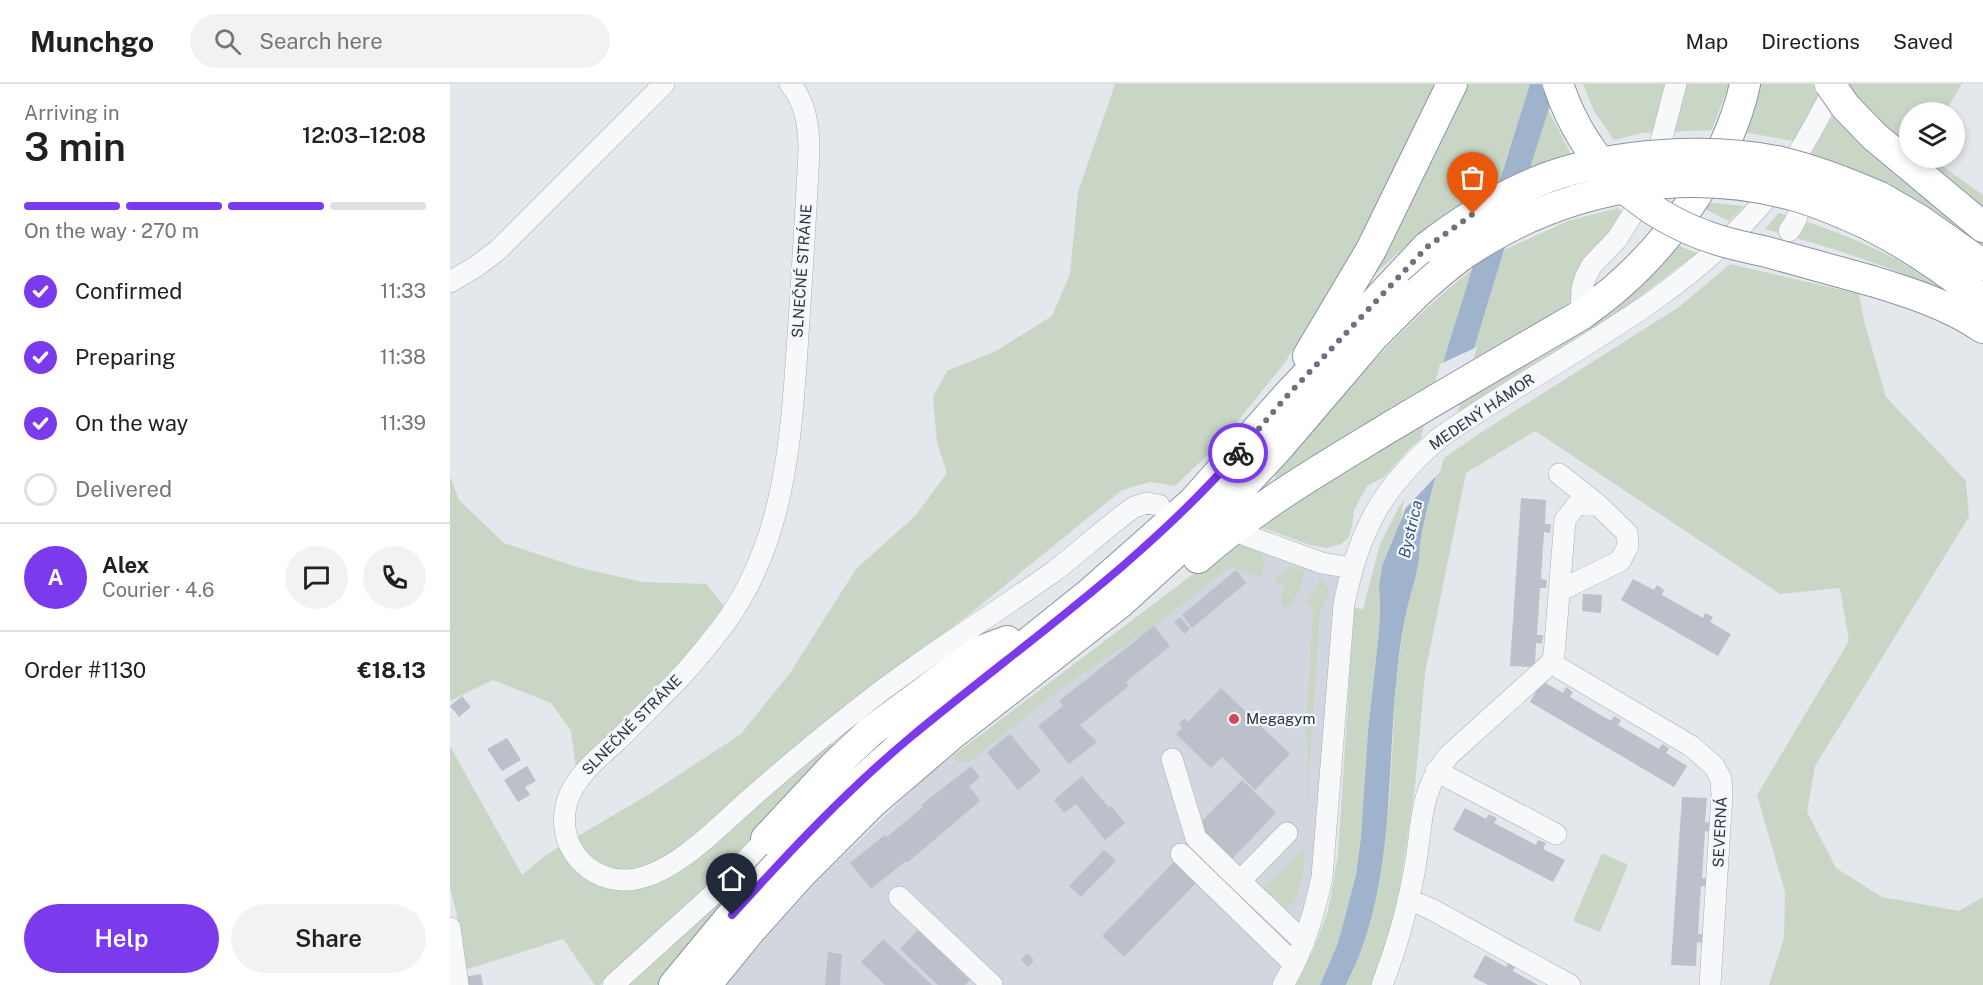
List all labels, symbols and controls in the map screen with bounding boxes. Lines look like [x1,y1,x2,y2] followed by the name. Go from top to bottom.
[190,14,610,68] search box
[30,25,154,58] text: Munchgo
[211,25,244,58] icon: search
[259,28,383,54] text: Search here
[1686,29,1728,54] text: Map
[1761,29,1860,54] text: Directions
[1893,29,1953,54] text: Saved
[24,101,119,125] text: Arriving in
[1899,102,1965,168] map controls
[1899,102,1965,168] button: layers
[302,122,426,148] text: 12:03–12:08
[24,124,126,170] text: 3 min
[1447,152,1498,214] pin
[1456,161,1489,194] icon: bag
[788,204,815,338] street label: SLNEČNÉ STRÁNE
[24,219,199,243] text: On the way · 270 m
[24,275,57,308] icon: check
[75,278,182,304] text: Confirmed
[380,279,426,303] text: 11:33
[24,341,57,374] icon: check
[75,344,176,370] text: Preparing
[380,345,426,369] text: 11:38
[1426,370,1537,453] street label: MEDENÝ HÁMOR
[24,407,57,440] icon: check
[75,410,188,436] text: On the way
[380,411,426,435] text: 11:39
[1208,423,1268,483] courier
[1222,437,1255,470] icon: bike
[75,476,172,502] text: Delivered
[1395,498,1426,560] water label: Bystrica
[285,546,348,609] button: chat
[363,546,426,609] button: phone
[102,552,149,578] text: Alex
[48,564,63,590] text: A
[102,578,214,602] text: Courier · 4.6
[24,657,146,683] text: Order #1130
[358,657,426,683] text: €18.13
[578,671,685,778] street label: SLNEČNÉ STRÁNE
[1246,710,1315,727] place label: Megagym
[1227,712,1241,726] marker: Megagym
[1709,796,1730,868] street label: SEVERNÁ
[706,853,757,915] pin
[715,862,748,895] icon: home
[24,904,219,973] button: Help
[231,904,426,973] button: Share

